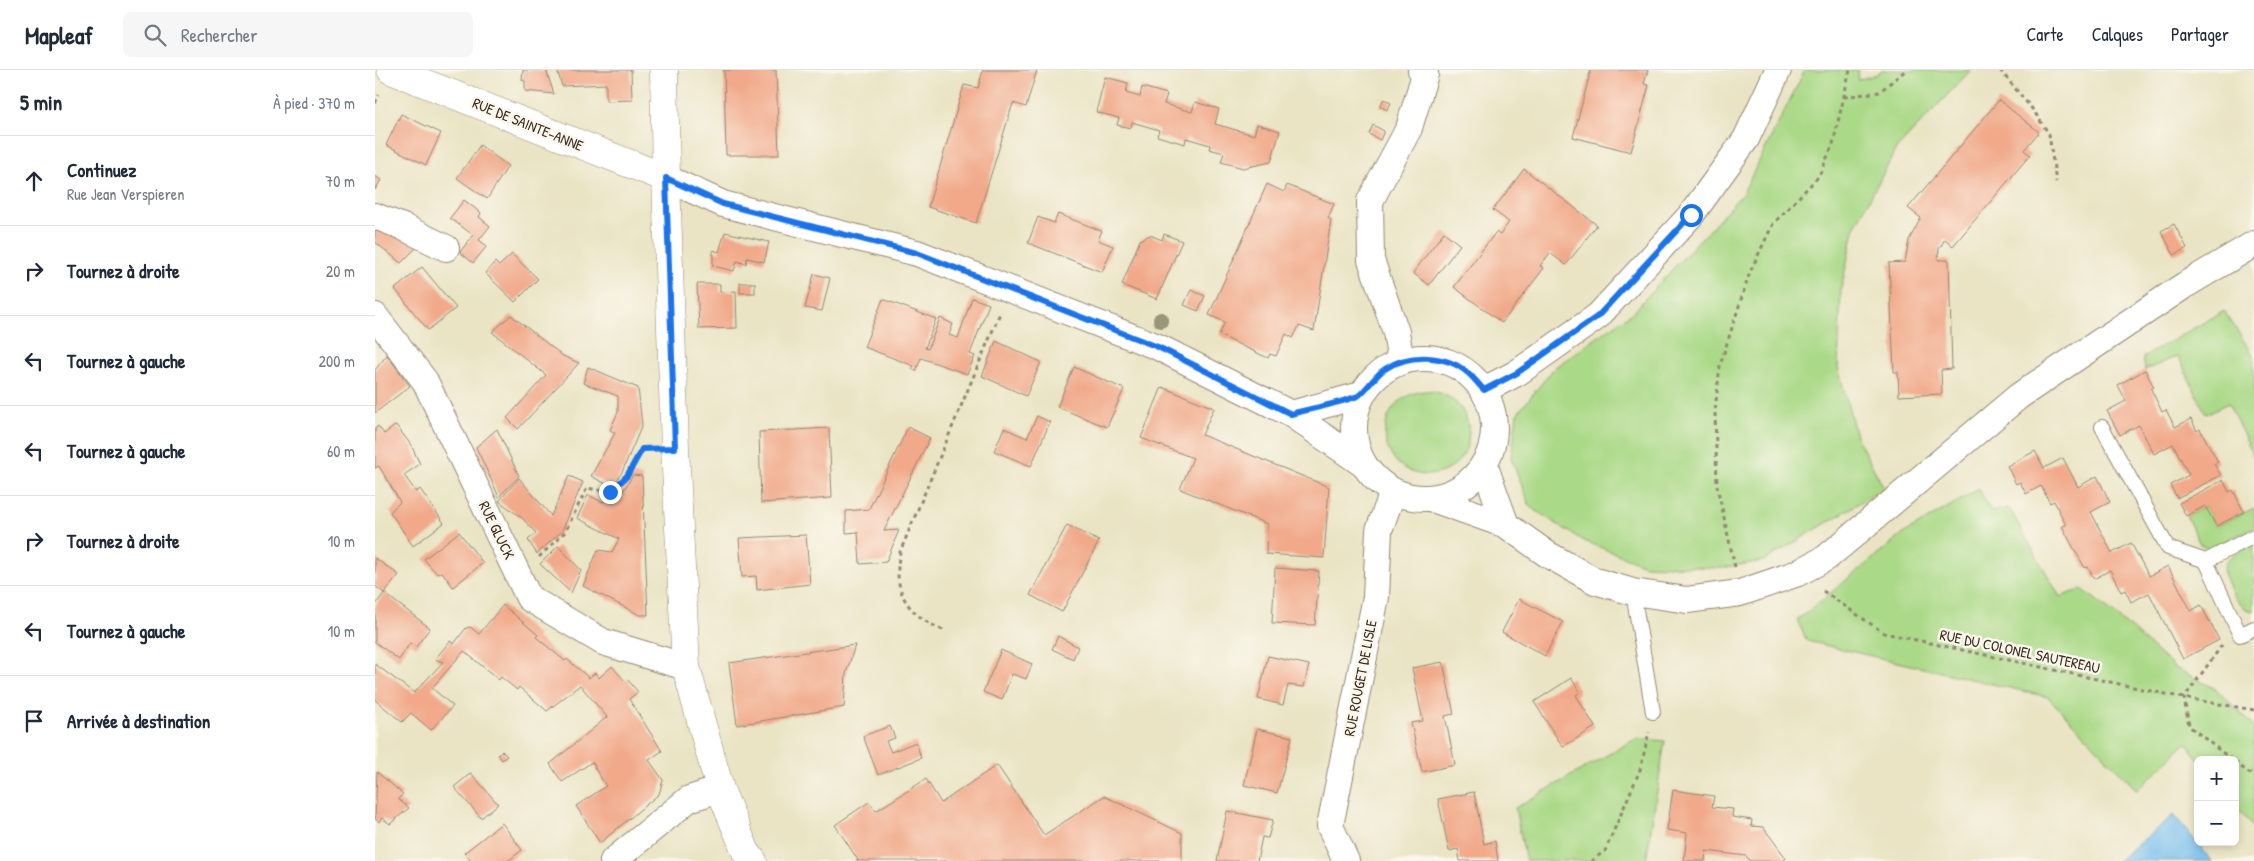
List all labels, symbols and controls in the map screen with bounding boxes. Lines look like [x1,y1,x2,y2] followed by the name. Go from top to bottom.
[123,12,473,57] search box
[25,19,93,51] text: Mapleaf
[141,21,169,49] icon: search
[181,22,258,48] text: Rechercher
[2026,22,2064,47] text: Carte
[2092,22,2143,47] text: Calques
[2171,22,2229,47] text: Partager
[20,88,62,117] text: 5 min
[273,92,355,114] text: À pied · 370 m
[470,92,587,156] street label: RUE DE SAINTE-ANNE
[67,157,136,183] text: Continuez
[20,167,48,195] icon: ahead
[325,170,355,192] text: 70 m
[67,183,184,205] text: Rue Jean Verspieren
[1680,204,1703,227] route start
[20,257,48,285] icon: right
[67,258,180,284] text: Tournez à droite
[326,260,355,282] text: 20 m
[20,347,48,375] icon: left
[67,348,185,374] text: Tournez à gauche
[319,350,355,372] text: 200 m
[20,437,48,465] icon: left
[67,438,185,464] text: Tournez à gauche
[327,440,355,462] text: 60 m
[599,481,622,504] route end
[474,497,520,563] street label: RUE GLUCK
[20,527,48,555] icon: right
[67,528,180,554] text: Tournez à droite
[327,530,355,552] text: 10 m
[20,617,48,645] icon: left
[67,618,185,644] text: Tournez à gauche
[1338,618,1382,738] street label: RUE ROUGET DE LISLE
[327,620,355,642] text: 10 m
[1938,624,2102,678] street label: RUE DU COLONEL SAUTEREAU
[20,707,48,735] icon: arrive
[67,708,210,734] text: Arrivée à destination
[2194,756,2239,846] map controls
[2194,756,2239,801] button: +
[2194,801,2239,846] button: −

